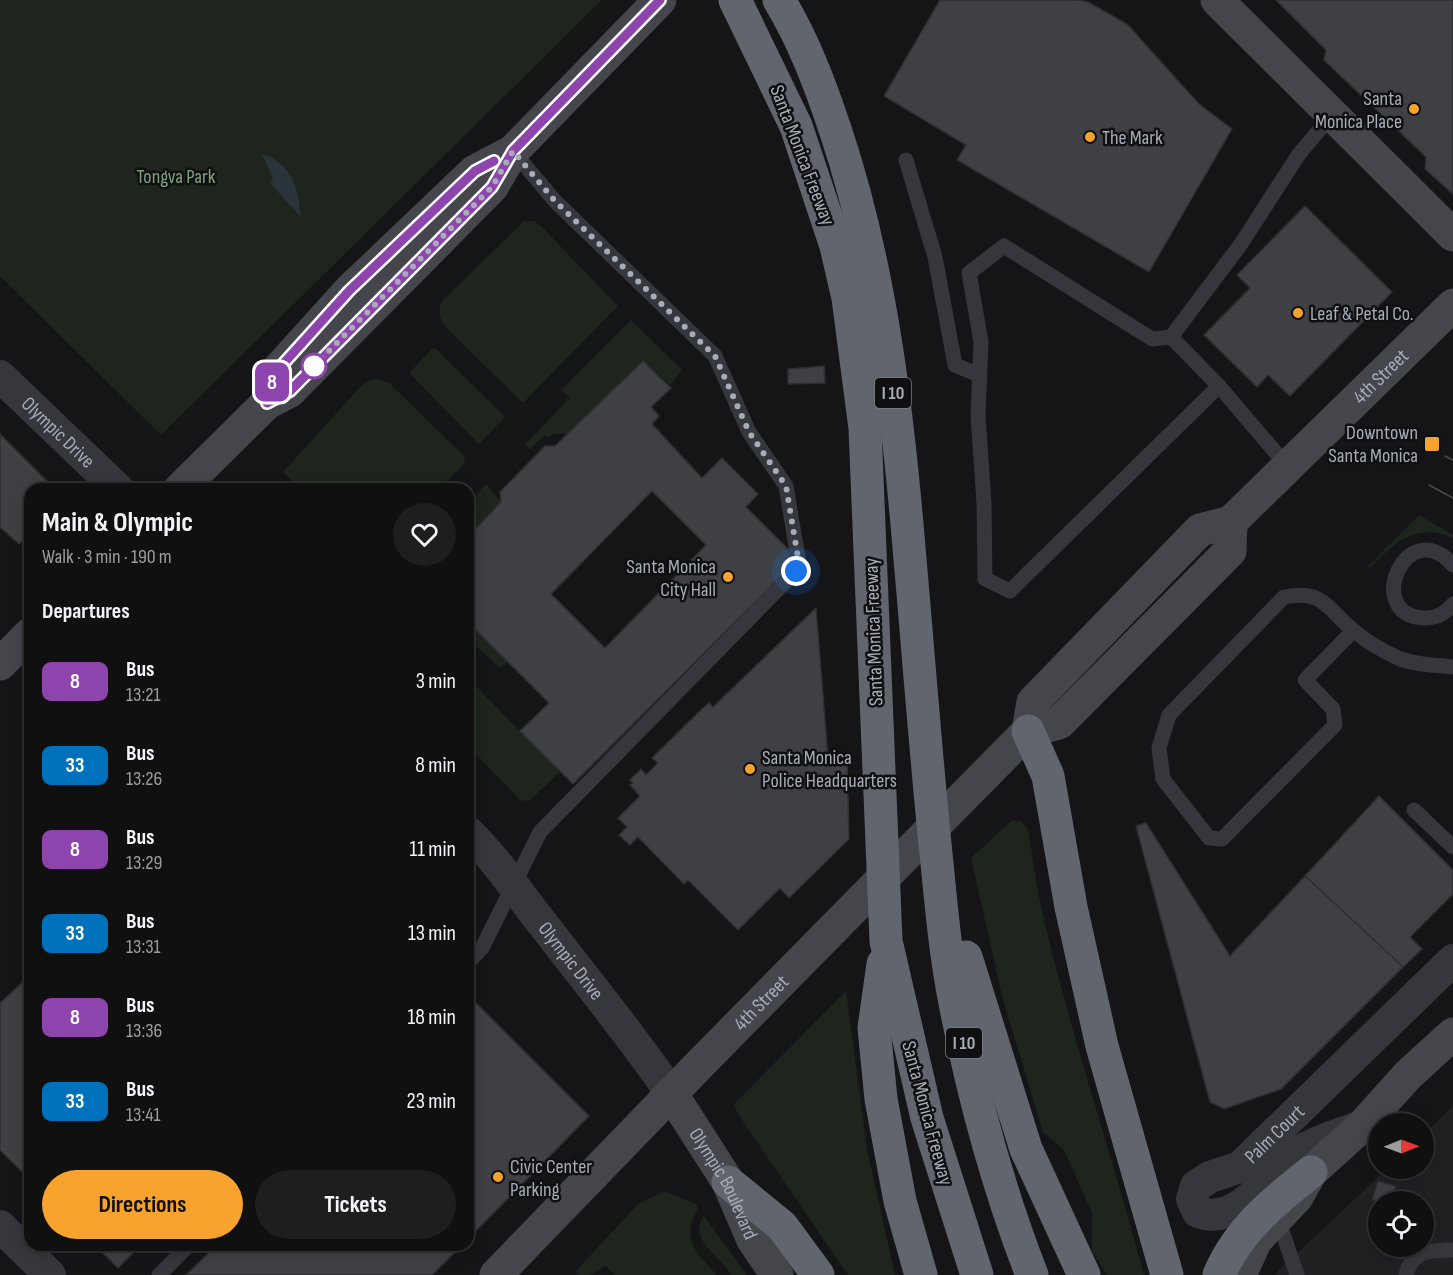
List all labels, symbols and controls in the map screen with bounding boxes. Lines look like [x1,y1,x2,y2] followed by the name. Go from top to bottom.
[764,82,840,229] street label: Santa Monica Freeway
[1315,87,1402,134] place label: Santa Monica Place
[1407,102,1421,116] marker: Santa Monica Place
[1102,126,1163,150] place label: The Mark
[1083,130,1097,144] marker: The Mark
[137,165,216,189] park label: Tongva Park
[1310,302,1414,326] place label: Leaf & Petal Co.
[1291,306,1305,320] marker: Leaf & Petal Co.
[1348,344,1414,409] street label: 4th Street
[301,353,327,379] unlabelled marker
[252,362,292,401] line badge: 8
[267,370,277,395] text: 8
[875,378,911,408] road number: I 10
[16,392,99,473] street label: Olympic Drive
[1328,421,1418,468] place label: Downtown Santa Monica
[1423,435,1441,453] marker: Downtown Santa Monica
[393,503,456,566] button: heart
[42,506,193,539] text: Main & Olympic
[42,545,172,569] text: Walk · 3 min · 190 m
[626,555,716,602] place label: Santa Monica City Hall
[781,556,811,586] your location
[859,557,889,706] street label: Santa Monica Freeway
[721,570,735,584] marker: Santa Monica City Hall
[42,598,130,625] text: Departures
[126,656,155,683] text: Bus
[416,668,456,695] text: 3 min
[70,669,80,694] text: 8
[126,683,160,707] text: 13:21
[126,740,155,767] text: Bus
[762,746,897,793] place label: Santa Monica Police Headquarters
[415,752,456,779] text: 8 min
[66,753,84,778] text: 33
[743,762,757,776] marker: Santa Monica Police Headquarters
[126,767,162,791] text: 13:26
[126,824,155,851] text: Bus
[409,836,456,863] text: 11 min
[70,837,80,862] text: 8
[126,851,162,875] text: 13:29
[126,908,155,935] text: Bus
[533,917,608,1005] street label: Olympic Drive
[408,920,456,947] text: 13 min
[66,921,84,946] text: 33
[126,935,161,959] text: 13:31
[729,970,794,1036] street label: 4th Street
[126,992,155,1019] text: Bus
[408,1004,456,1031] text: 18 min
[70,1005,80,1030] text: 8
[126,1019,162,1043] text: 13:36
[946,1028,982,1058] road number: I 10
[896,1039,958,1188] street label: Santa Monica Freeway
[126,1076,155,1103] text: Bus
[407,1088,456,1115] text: 23 min
[66,1089,84,1114] text: 33
[1240,1100,1310,1169] street label: Palm Court
[126,1103,161,1127] text: 13:41
[1368,1113,1434,1179] north arrow
[1368,1113,1434,1257] map controls
[683,1123,762,1243] street label: Olympic Boulevard
[510,1155,592,1202] place label: Civic Center Parking
[42,1170,243,1239] button: Directions
[255,1170,456,1239] button: Tickets
[491,1170,505,1184] marker: Civic Center Parking
[1368,1191,1434,1257] button: locate

